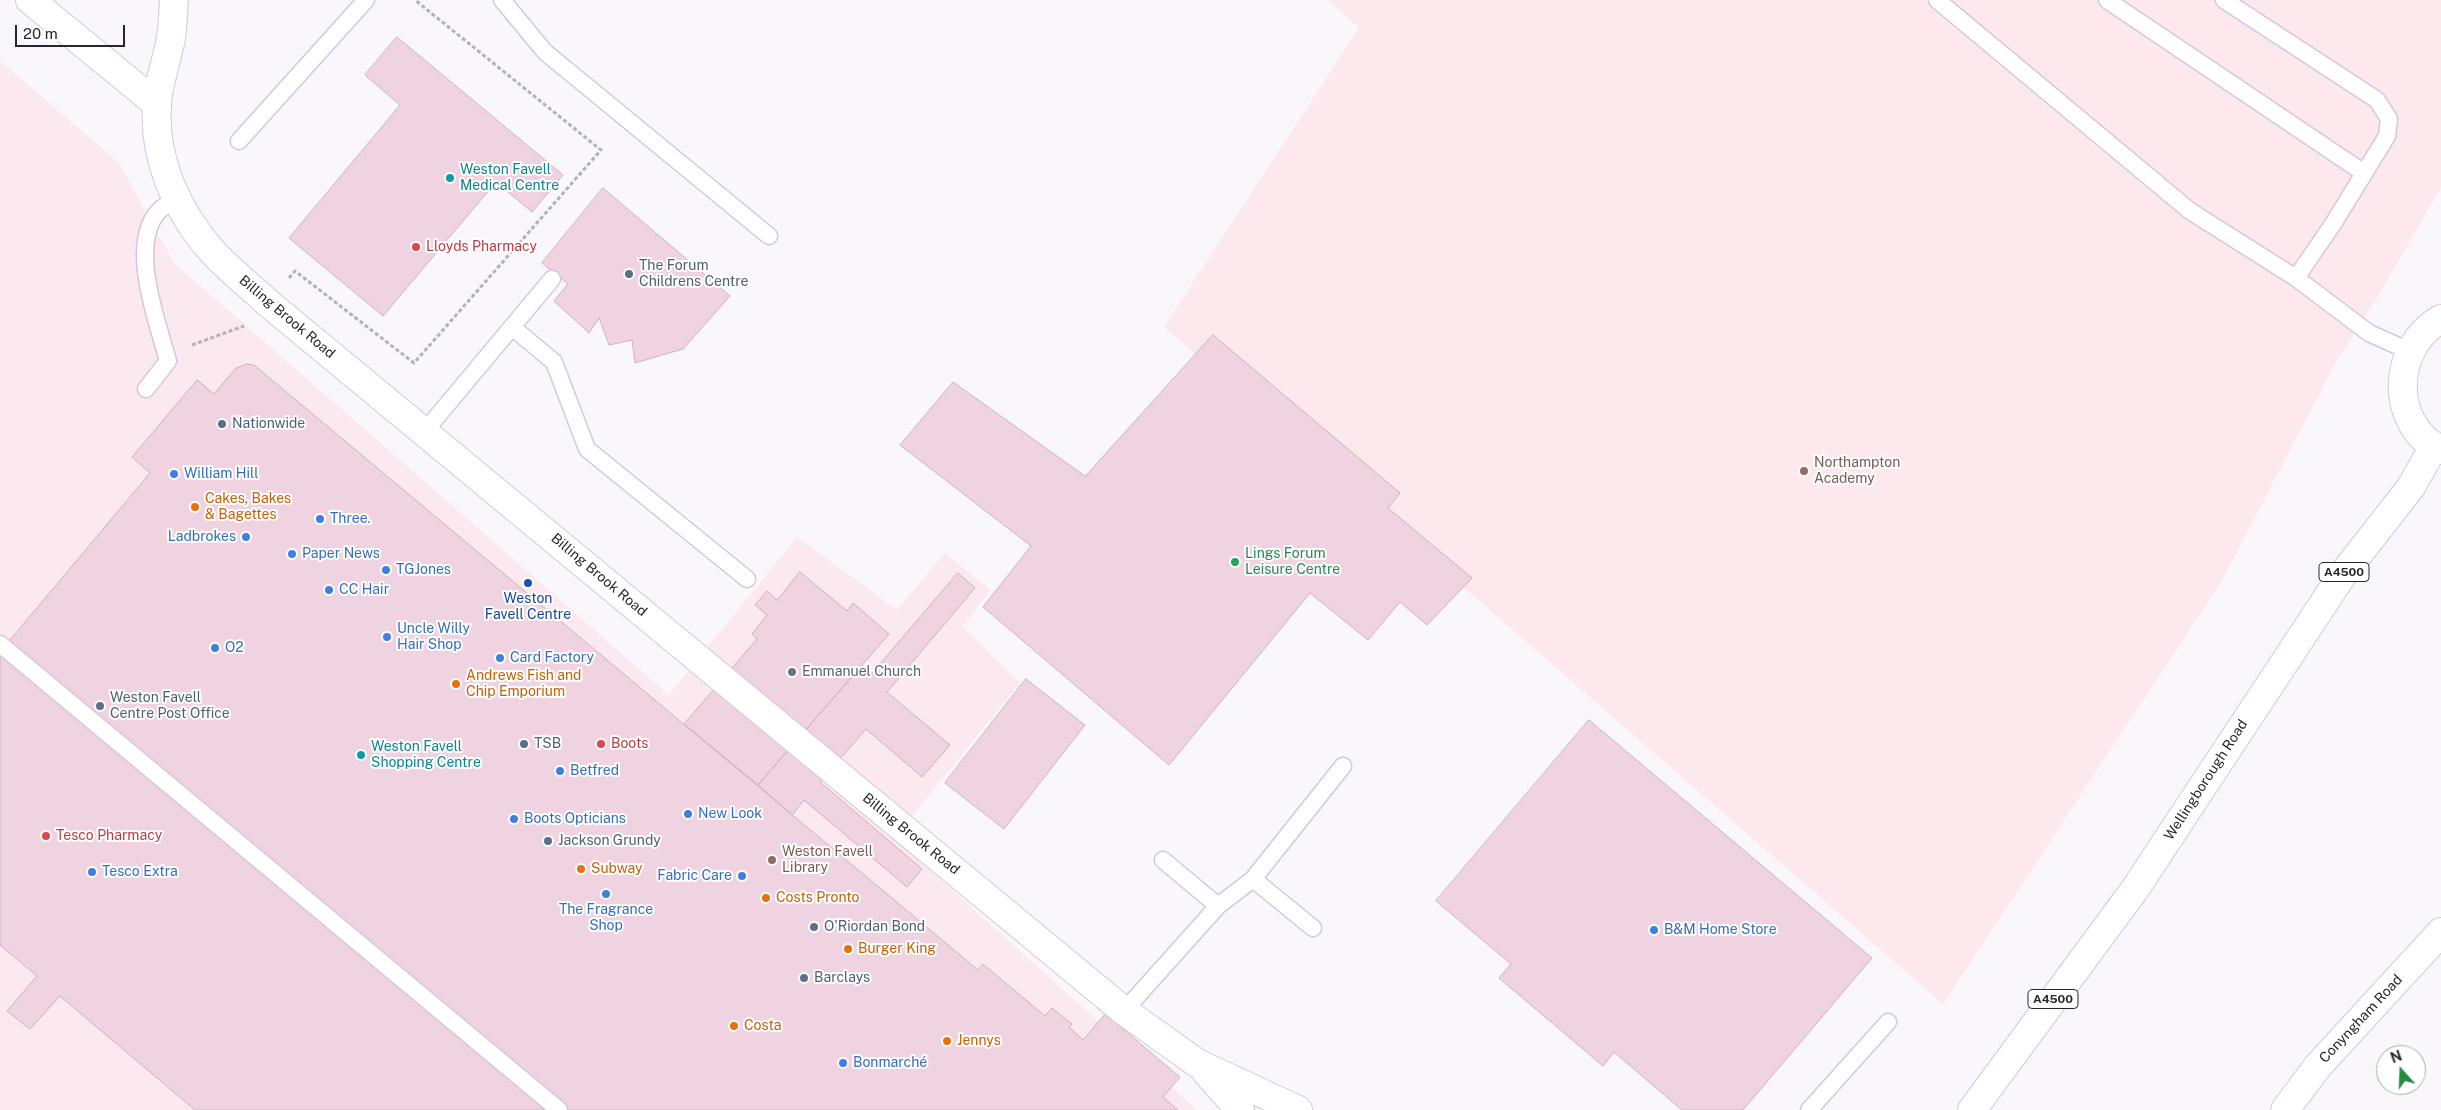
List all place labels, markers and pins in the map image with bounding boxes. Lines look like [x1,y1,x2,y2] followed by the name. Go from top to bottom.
[460,162,559,194] place label: Weston Favell Medical Centre
[444,172,456,184] marker: Weston Favell Medical Centre
[426,239,537,255] place label: Lloyds Pharmacy
[410,241,422,253] marker: Lloyds Pharmacy
[639,258,748,290] place label: The Forum Childrens Centre
[623,268,635,280] marker: The Forum Childrens Centre
[232,416,305,432] place label: Nationwide
[216,418,228,430] marker: Nationwide
[1814,455,1900,488] place label: Northampton Academy
[1798,465,1810,477] marker: Northampton Academy
[184,466,258,482] place label: William Hill
[168,468,180,480] marker: William Hill
[205,491,291,524] place label: Cakes, Bakes & Bagettes
[189,501,201,513] marker: Cakes, Bakes & Bagettes
[330,511,371,527] place label: Three.
[314,513,326,525] marker: Three.
[168,529,236,545] place label: Ladbrokes
[240,531,252,543] marker: Ladbrokes
[302,546,380,562] place label: Paper News
[1245,546,1340,578] place label: Lings Forum Leisure Centre
[286,548,298,560] marker: Paper News
[1229,556,1241,568] marker: Lings Forum Leisure Centre
[396,562,451,578] place label: TGJones
[380,564,392,576] marker: TGJones
[522,577,534,589] marker: Weston Favell Centre
[339,582,389,598] place label: CC Hair
[323,584,335,596] marker: CC Hair
[485,591,571,624] place label: Weston Favell Centre
[397,621,470,654] place label: Uncle Willy Hair Shop
[381,631,393,643] marker: Uncle Willy Hair Shop
[225,640,244,656] place label: O2
[209,642,221,654] marker: O2
[510,650,594,666] place label: Card Factory
[494,652,506,664] marker: Card Factory
[802,664,921,680] place label: Emmanuel Church
[786,666,798,678] marker: Emmanuel Church
[466,668,581,700] place label: Andrews Fish and Chip Emporium
[450,678,462,690] marker: Andrews Fish and Chip Emporium
[110,690,230,722] place label: Weston Favell Centre Post Office
[94,700,106,712] marker: Weston Favell Centre Post Office
[534,736,561,752] place label: TSB
[611,736,648,752] place label: Boots
[518,738,530,750] marker: TSB
[595,738,607,750] marker: Boots
[371,739,481,772] place label: Weston Favell Shopping Centre
[355,749,367,761] marker: Weston Favell Shopping Centre
[570,763,619,779] place label: Betfred
[554,765,566,777] marker: Betfred
[698,806,762,822] place label: New Look
[682,808,694,820] marker: New Look
[524,811,626,827] place label: Boots Opticians
[508,813,520,825] marker: Boots Opticians
[56,828,162,844] place label: Tesco Pharmacy
[40,830,52,842] marker: Tesco Pharmacy
[558,833,661,849] place label: Jackson Grundy
[542,835,554,847] marker: Jackson Grundy
[782,844,873,876] place label: Weston Favell Library
[766,854,778,866] marker: Weston Favell Library
[591,861,643,877] place label: Subway
[575,863,587,875] marker: Subway
[102,864,178,880] place label: Tesco Extra
[86,866,98,878] marker: Tesco Extra
[657,868,732,884] place label: Fabric Care
[736,870,748,882] marker: Fabric Care
[600,888,612,900] marker: The Fragrance Shop
[776,890,859,906] place label: Costs Pronto
[760,892,772,904] marker: Costs Pronto
[559,902,653,934] place label: The Fragrance Shop
[824,919,925,935] place label: O'Riordan Bond
[808,921,820,933] marker: O'Riordan Bond
[1664,922,1777,938] place label: B&M Home Store
[1648,924,1660,936] marker: B&M Home Store
[858,941,936,957] place label: Burger King
[842,943,854,955] marker: Burger King
[814,970,870,986] place label: Barclays
[798,972,810,984] marker: Barclays
[744,1018,782,1034] place label: Costa
[728,1020,740,1032] marker: Costa
[957,1033,1001,1049] place label: Jennys
[941,1035,953,1047] marker: Jennys
[853,1055,927,1071] place label: Bonmarché
[837,1057,849,1069] marker: Bonmarché

